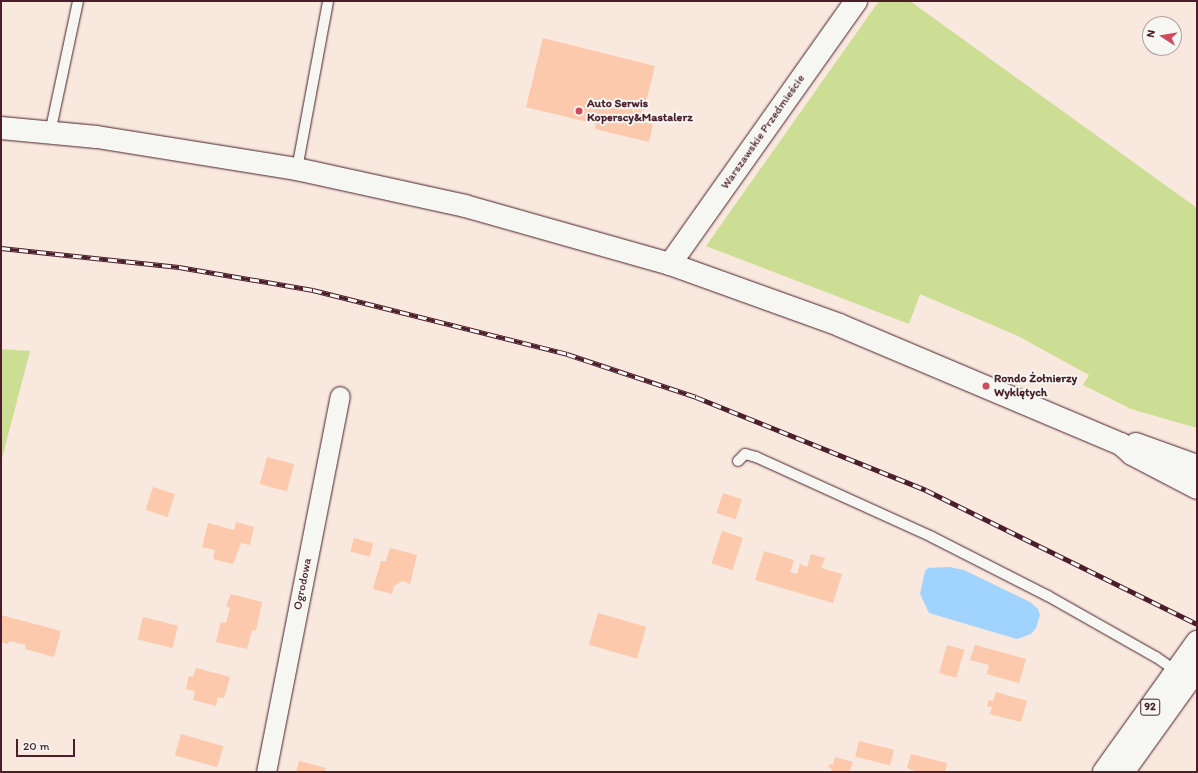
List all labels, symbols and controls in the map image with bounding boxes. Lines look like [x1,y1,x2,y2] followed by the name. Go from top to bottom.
[1142,16,1182,56] north arrow
[1144,29,1158,39] text: N
[718,72,808,192] street label: Warszawskie Przedmieście
[587,97,693,125] place label: Auto Serwis Koperscy&Mastalerz
[574,106,584,116] marker: Auto Serwis Koperscy&Mastalerz
[994,372,1077,400] place label: Rondo Żołnierzy Wyklętych
[981,381,991,391] marker: Rondo Żołnierzy Wyklętych
[291,557,315,611] street label: Ogrodowa
[1140,698,1160,716] road number: 92
[18,731,77,757] scale bar
[23,739,50,753] text: 20 m

